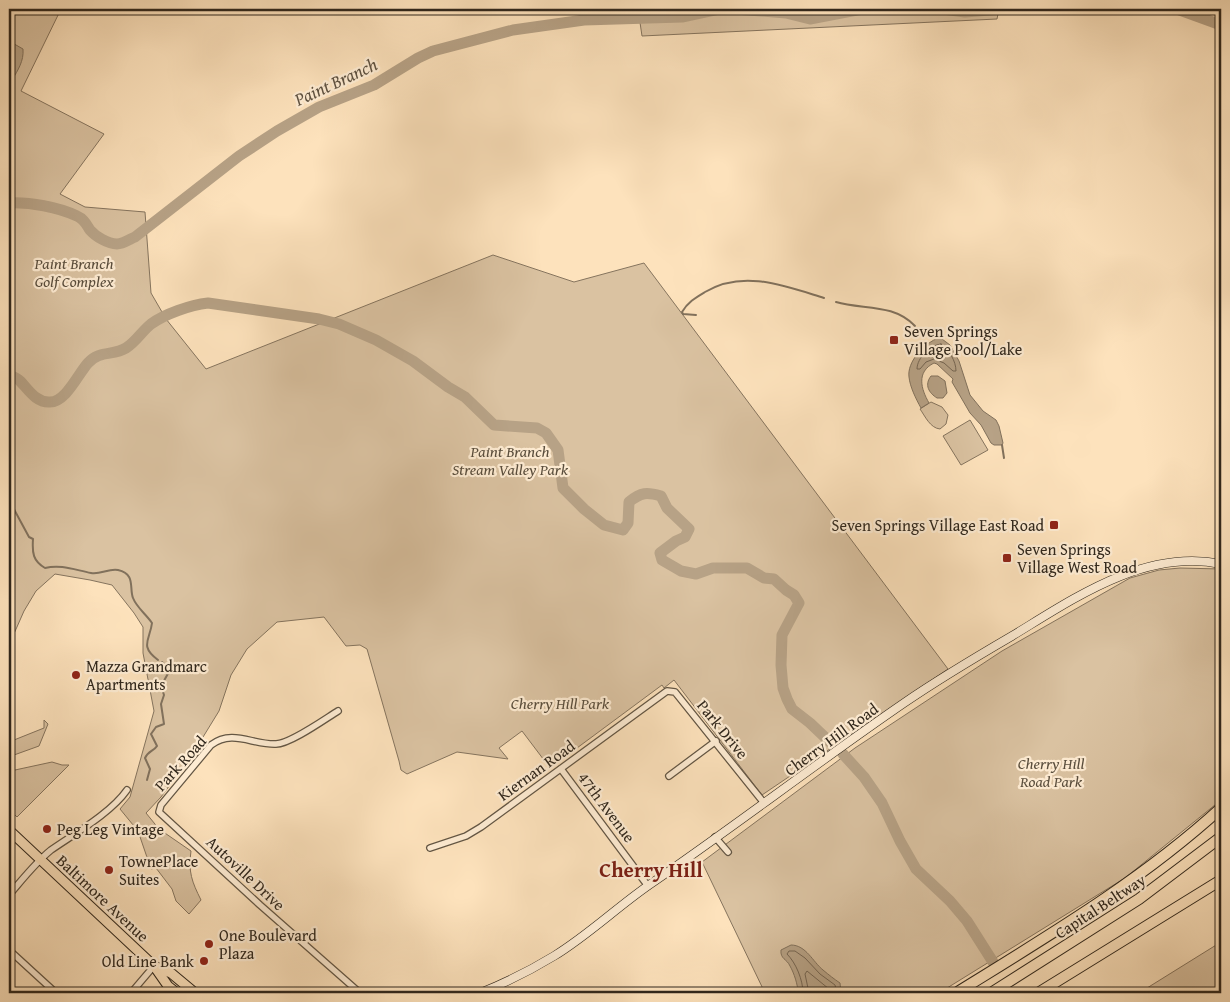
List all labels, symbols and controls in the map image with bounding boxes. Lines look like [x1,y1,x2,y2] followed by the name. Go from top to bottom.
[289,51,382,113] water label: Paint Branch
[34,251,114,293] park label: Paint Branch Golf Complex
[904,319,1022,361] place label: Seven Springs Village Pool/Lake
[888,334,900,346] marker: Seven Springs Village Pool/Lake
[452,439,569,481] park label: Paint Branch Stream Valley Park
[832,513,1044,537] place label: Seven Springs Village East Road
[1048,519,1060,531] marker: Seven Springs Village East Road
[1017,537,1137,579] place label: Seven Springs Village West Road
[1001,552,1013,564] marker: Seven Springs Village West Road
[86,654,207,696] place label: Mazza Grandmarc Apartments
[70,669,82,681] marker: Mazza Grandmarc Apartments
[511,691,610,715] park label: Cherry Hill Park
[692,694,754,764] street label: Park Drive
[779,696,883,781] street label: Cherry Hill Road
[148,729,212,796] street label: Park Road
[492,733,580,806] street label: Kiernan Road
[1018,751,1084,793] park label: Cherry Hill Road Park
[573,767,641,847] street label: 47th Avenue
[57,817,164,841] place label: Peg Leg Vintage
[41,823,53,835] marker: Peg Leg Vintage
[201,830,291,916] street label: Autoville Drive
[51,849,155,947] street label: Baltimore Avenue
[119,849,198,891] place label: TownePlace Suites
[599,854,703,885] district label: Cherry Hill
[103,864,115,876] marker: TownePlace Suites
[1050,868,1150,944] street label: Capital Beltway
[219,923,317,965] place label: One Boulevard Plaza
[203,938,215,950] marker: One Boulevard Plaza
[102,949,195,973] place label: Old Line Bank
[198,955,210,967] marker: Old Line Bank

